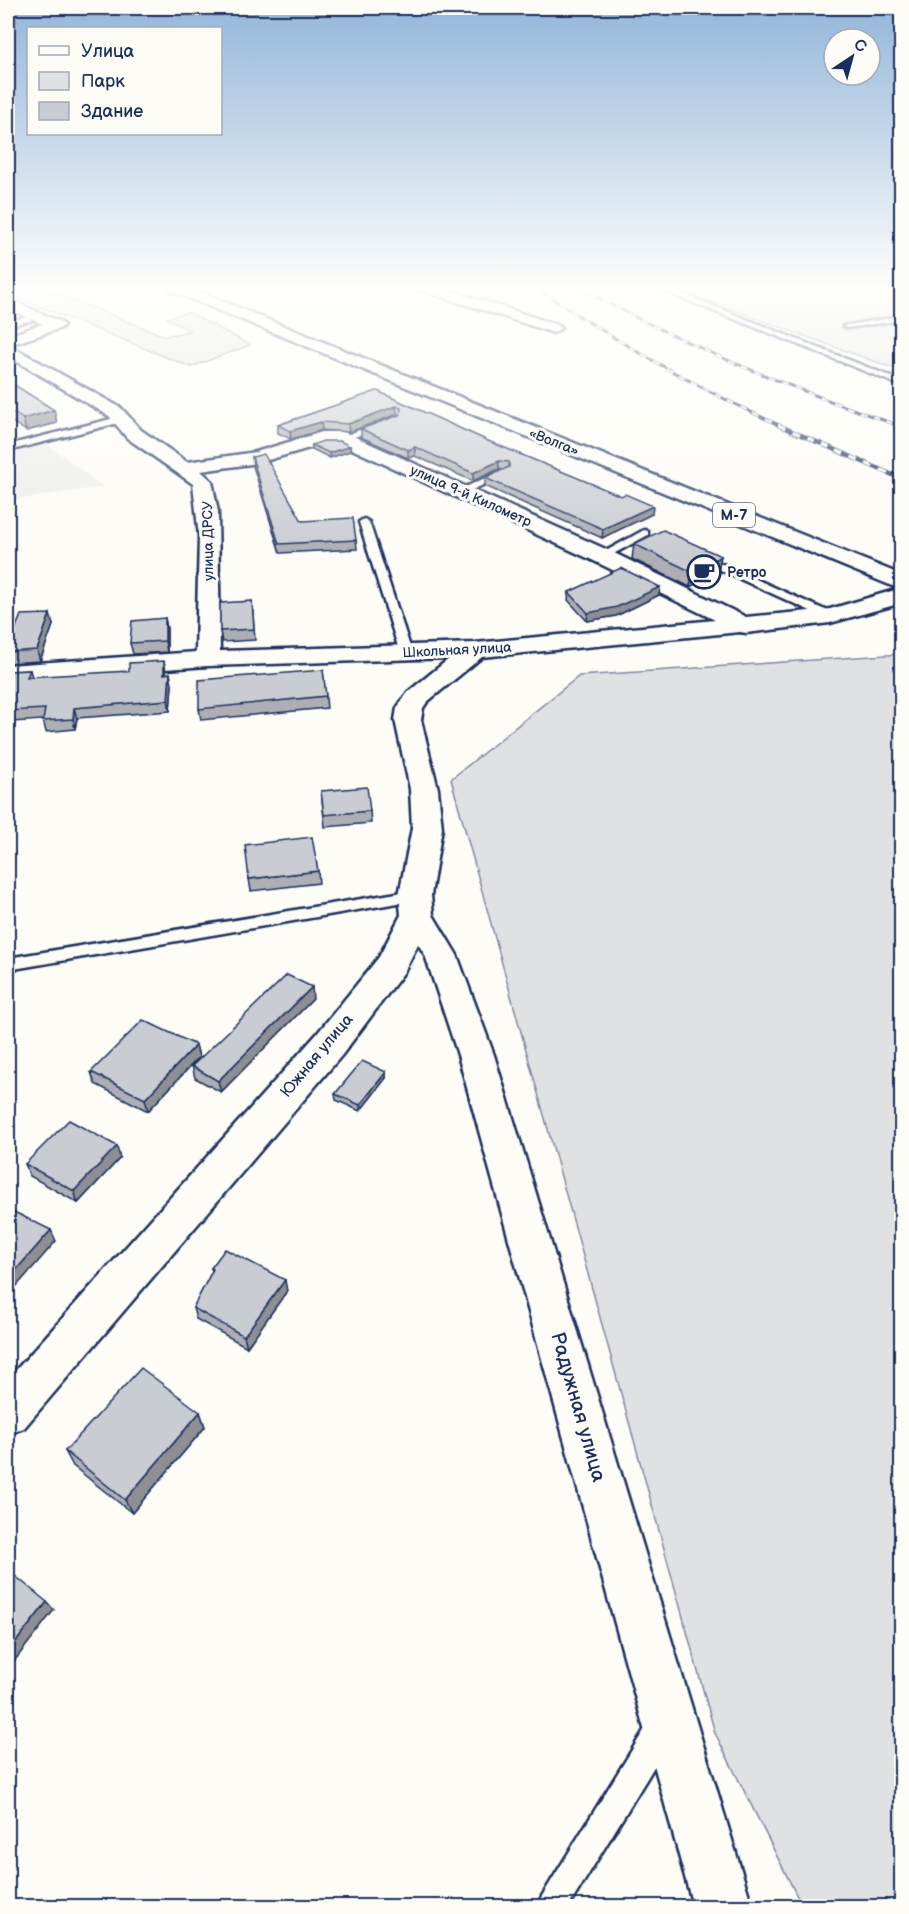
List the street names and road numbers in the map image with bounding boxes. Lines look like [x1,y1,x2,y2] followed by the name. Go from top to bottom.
[526,424,582,460] street label: «Волга»
[408,462,534,530] street label: улица 9-й Километр
[199,501,217,581] street label: улица ДРСУ
[713,503,755,527] road number: М-7
[402,639,513,661] street label: Школьная улица
[277,1010,358,1101] street label: Южная улица
[545,1329,611,1485] street label: Радужная улица

